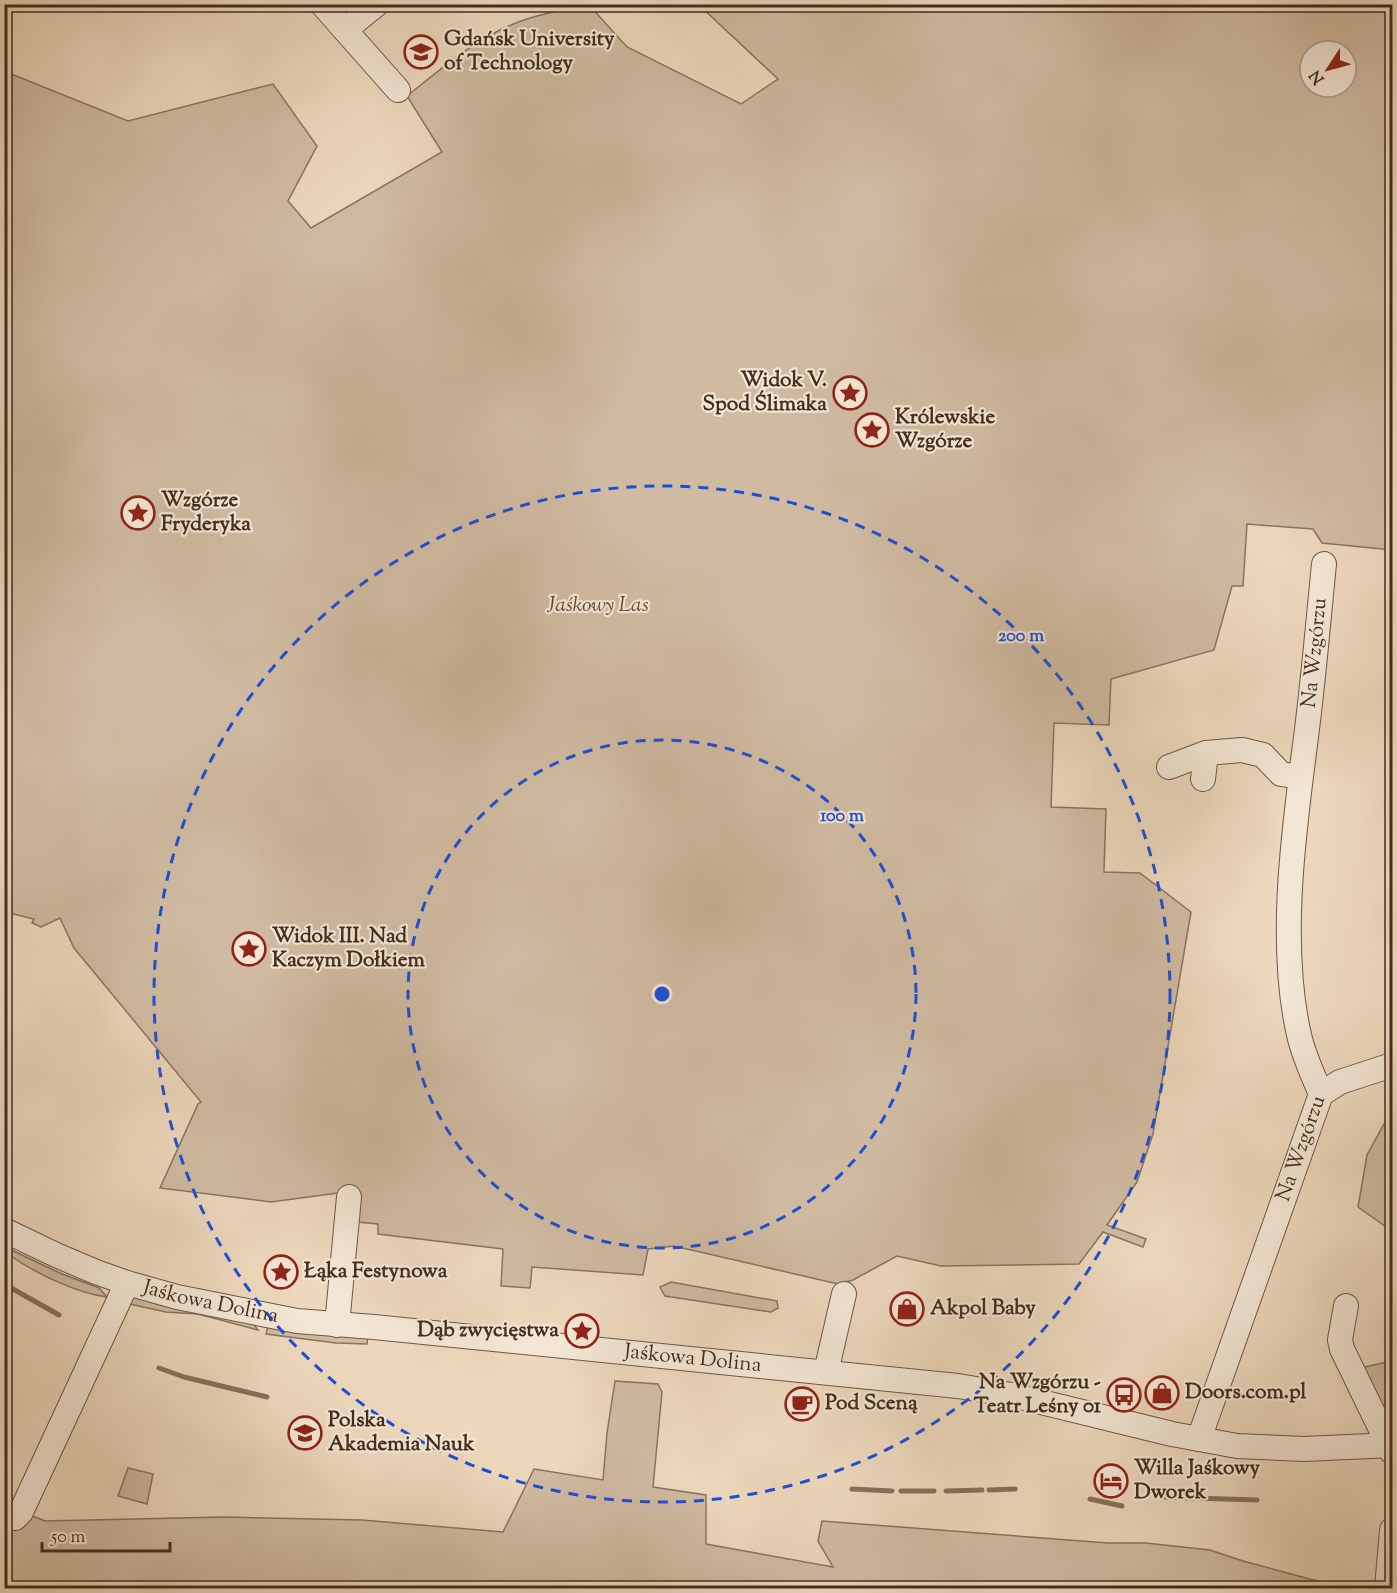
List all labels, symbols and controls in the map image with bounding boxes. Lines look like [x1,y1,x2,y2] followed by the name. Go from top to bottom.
[444,25,615,79] place label: Gdańsk University of Technology
[403,34,439,70] school or university icon: Gdańsk University of Technology
[1298,39,1358,99] north arrow
[1305,64,1331,88] text: N
[702,366,827,420] place label: Widok V. Spod Ślimaka
[832,375,868,411] place icon: Widok V. Spod Ślimaka
[895,403,995,457] place label: Królewskie Wzgórze
[854,412,890,448] place icon: Królewskie Wzgórze
[161,486,251,540] place label: Wzgórze Fryderyka
[120,495,156,531] place icon: Wzgórze Fryderyka
[546,591,649,621] park label: Jaśkowy Las
[1295,597,1336,710] street label: Na Wzgórzu
[998,624,1044,650] text: 200 m
[820,804,864,830] text: 100 m
[272,922,426,976] place label: Widok III. Nad Kaczym Dołkiem
[231,931,267,967] place icon: Widok III. Nad Kaczym Dołkiem
[652,984,672,1004] centre of rings
[1269,1092,1334,1206] street label: Na Wzgórzu
[263,1254,299,1290] place icon: Łąka Festynowa
[304,1257,448,1287] place label: Łąka Festynowa
[138,1273,281,1332] street label: Jaśkowa Dolina
[889,1291,925,1327] shop icon: Akpol Baby
[930,1294,1036,1324] place label: Akpol Baby
[564,1313,600,1349] place icon: Dąb zwycięstwa
[417,1316,559,1346] place label: Dąb zwycięstwa
[622,1337,763,1381] street label: Jaśkowa Dolina
[974,1368,1102,1422] place label: Na Wzgórzu - Teatr Leśny 01
[1144,1375,1180,1411] shop icon: Doors.com.pl
[1106,1377,1142,1413] bus stop icon: Na Wzgórzu - Teatr Leśny 01
[1185,1378,1306,1408] place label: Doors.com.pl
[784,1386,820,1422] cafe icon: Pod Sceną
[825,1389,918,1419] place label: Pod Sceną
[328,1406,475,1460] place label: Polska Akademia Nauk
[287,1415,323,1451] school or university icon: Polska Akademia Nauk
[1134,1454,1261,1508] place label: Willa Jaśkowy Dworek
[1093,1463,1129,1499] hotel icon: Willa Jaśkowy Dworek
[42,1515,170,1553] scale bar
[50,1525,86,1551] text: 50 m

